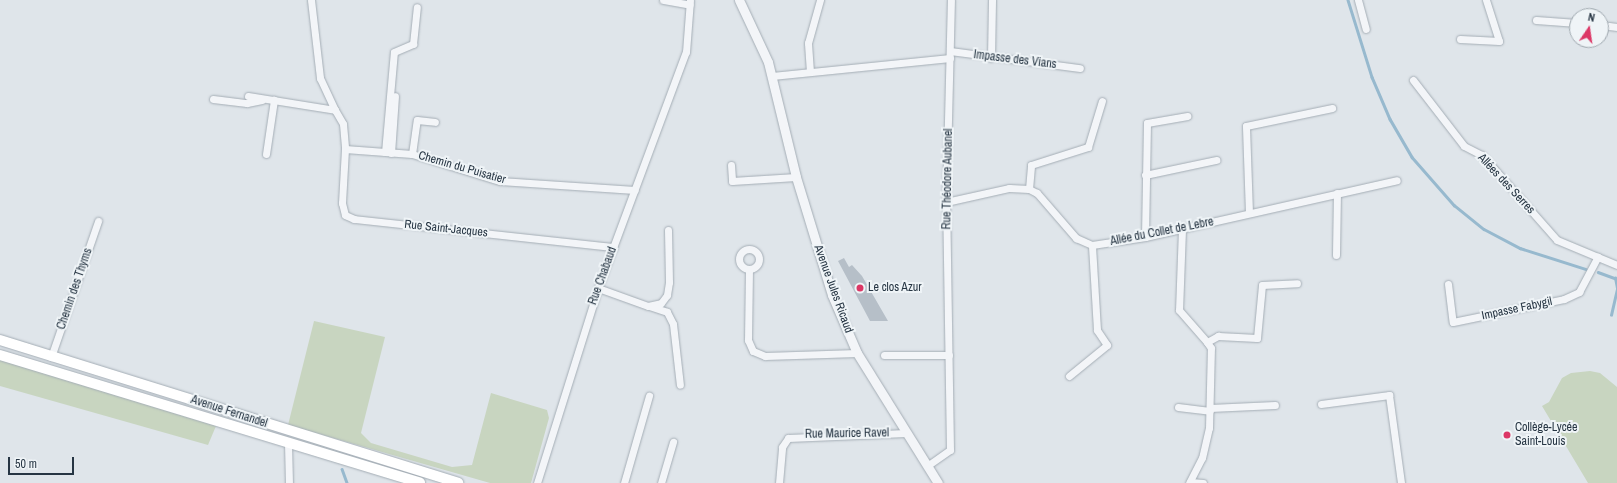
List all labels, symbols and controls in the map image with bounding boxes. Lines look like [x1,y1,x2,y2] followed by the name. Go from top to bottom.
[1569,8,1609,48] north arrow
[1587,10,1596,25] text: N
[973,48,1057,72] street label: Impasse des Vians
[940,128,956,230] street label: Rue Théodore Aubanel
[417,149,507,187] street label: Chemin du Puisatier
[1474,151,1538,217] street label: Allées des Serres
[1109,215,1215,249] street label: Allée du Collet de Lebre
[404,217,488,241] street label: Rue Saint-Jacques
[810,243,856,335] street label: Avenue Jules Ricaud
[586,245,620,307] street label: Rue Chabaud
[54,246,96,332] street label: Chemin des Thyms
[868,281,922,295] place label: Le clos Azur
[855,283,865,293] marker: Le clos Azur
[1480,295,1554,323] street label: Impasse Fabygil
[189,393,269,431] street label: Avenue Fernandel
[1515,421,1578,449] place label: Collège-Lycée Saint-Louis
[805,426,889,442] street label: Rue Maurice Ravel
[1502,430,1512,440] marker: Collège-Lycée Saint-Louis
[10,449,76,475] scale bar
[15,456,37,472] text: 50 m

